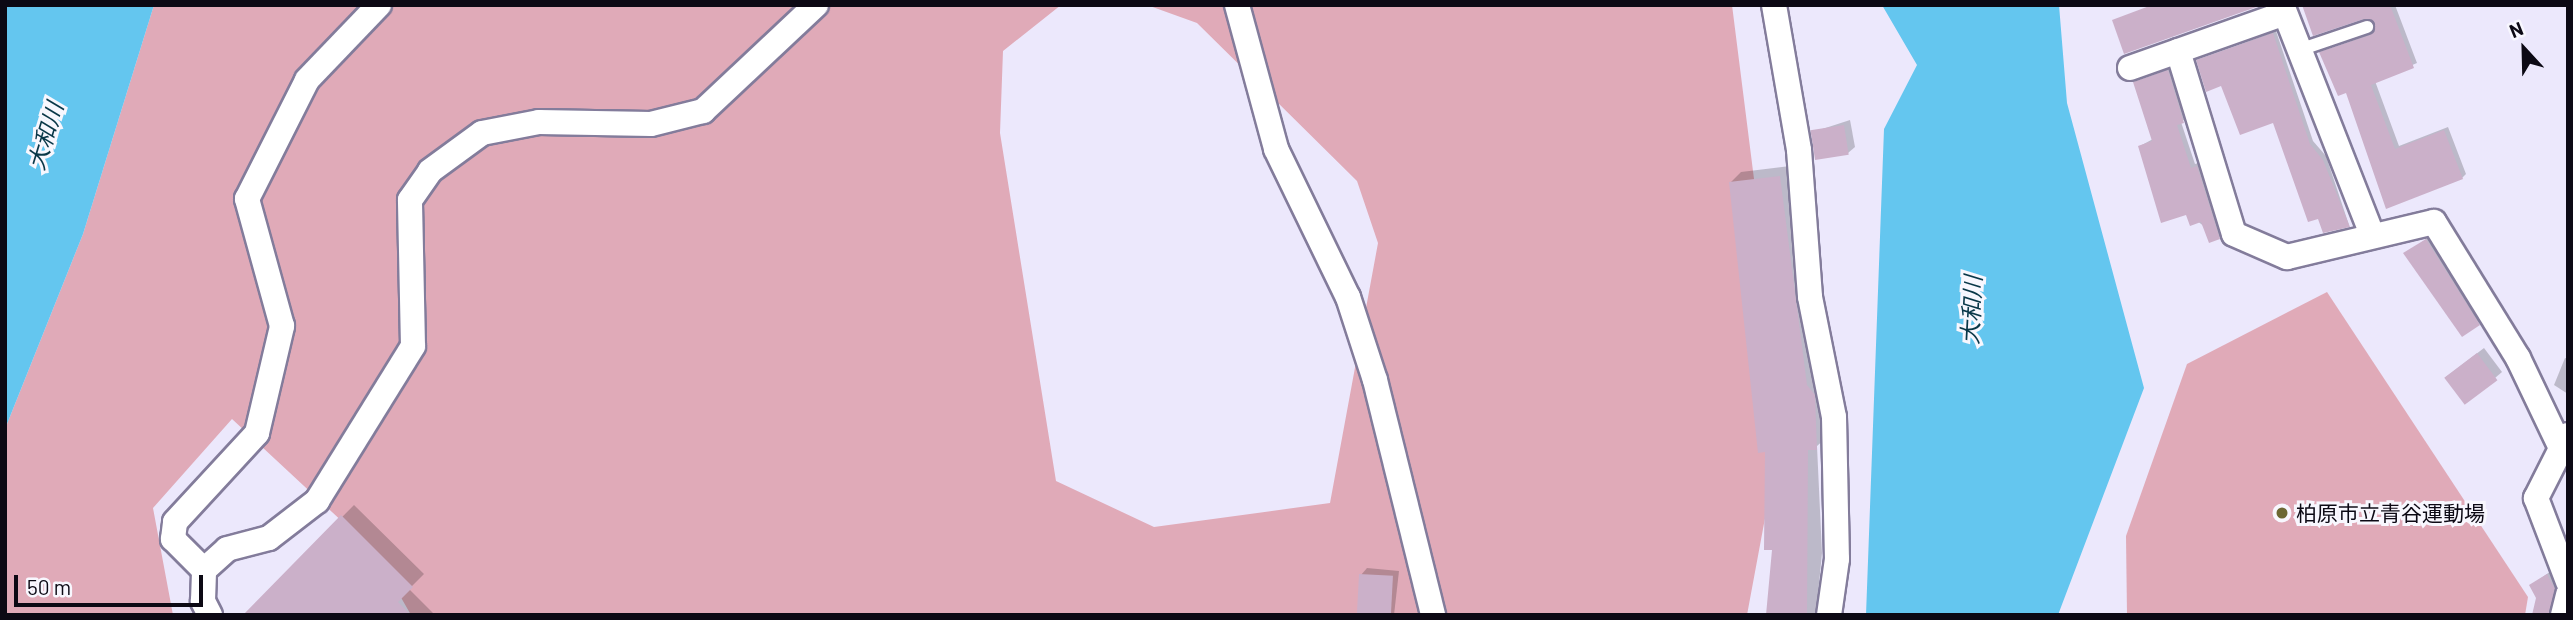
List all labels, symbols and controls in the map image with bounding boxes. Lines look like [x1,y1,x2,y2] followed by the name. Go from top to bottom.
[2489,14,2559,84] north arrow
[2506,16,2526,42] text: N
[22,99,68,173] water label: 大和川
[1955,275,1987,345] water label: 大和川
[2296,500,2485,526] place label: 柏原市立青谷運動場
[2274,505,2290,521] marker: 柏原市立青谷運動場
[18,560,206,604] scale bar
[27,574,71,599] text: 50 m

